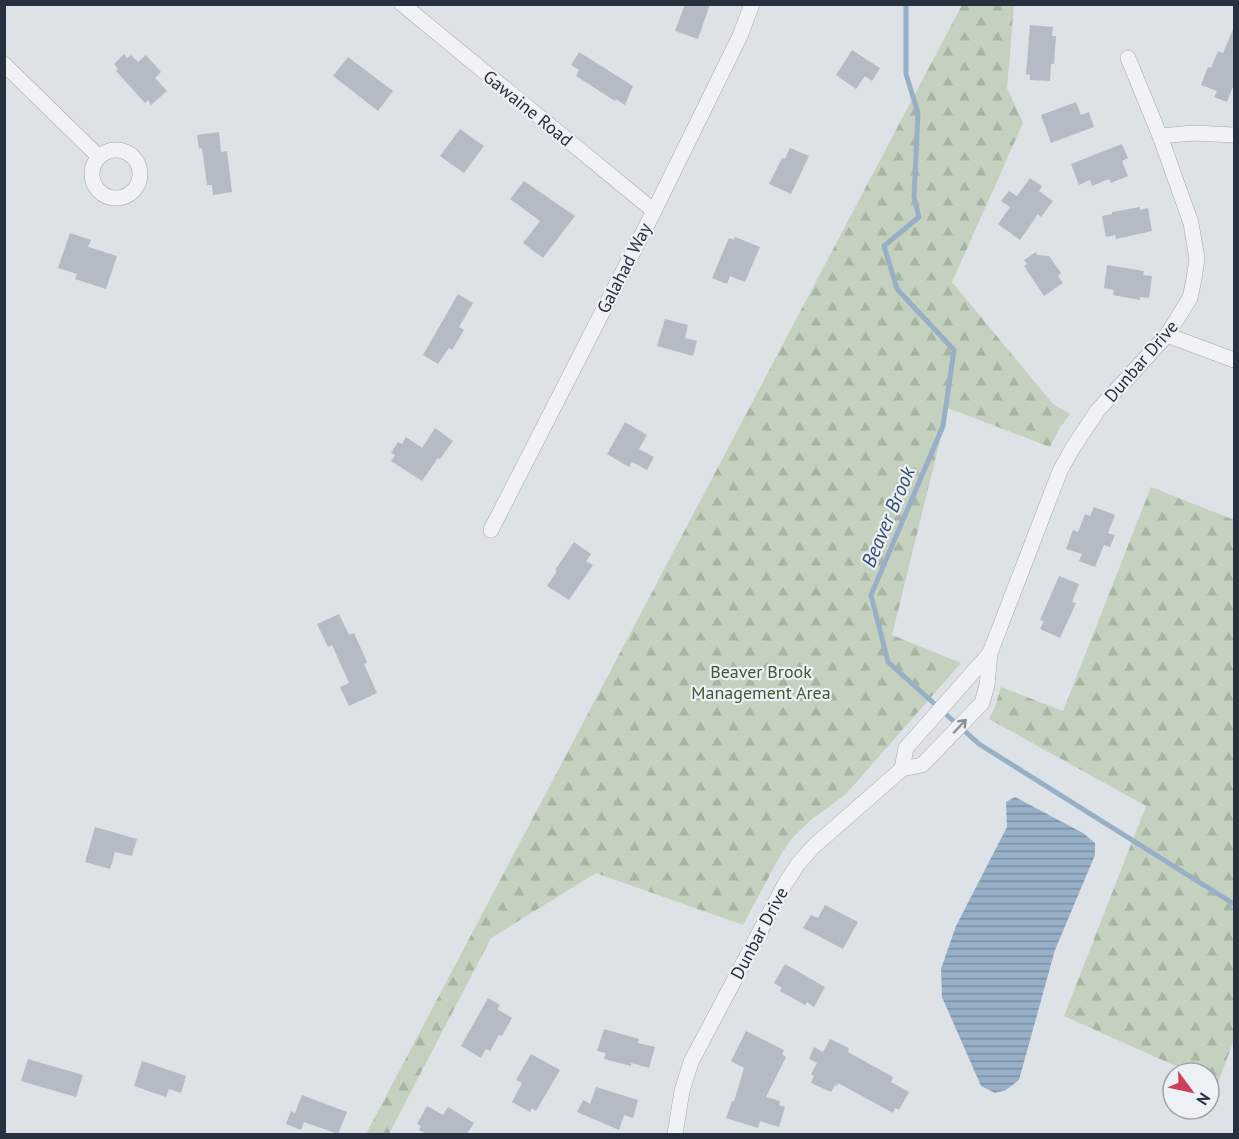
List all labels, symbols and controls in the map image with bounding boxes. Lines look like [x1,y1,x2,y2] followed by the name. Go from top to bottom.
[478,65,578,151] street label: Gawaine Road
[591,218,657,317] street label: Galahad Way
[1099,315,1183,407] street label: Dunbar Drive
[855,462,921,571] water label: Beaver Brook
[691,660,831,704] park label: Beaver Brook Management Area
[953,719,967,734] one-way arrow
[725,883,793,983] street label: Dunbar Drive
[1161,1061,1221,1121] north arrow
[1192,1089,1215,1109] text: N

